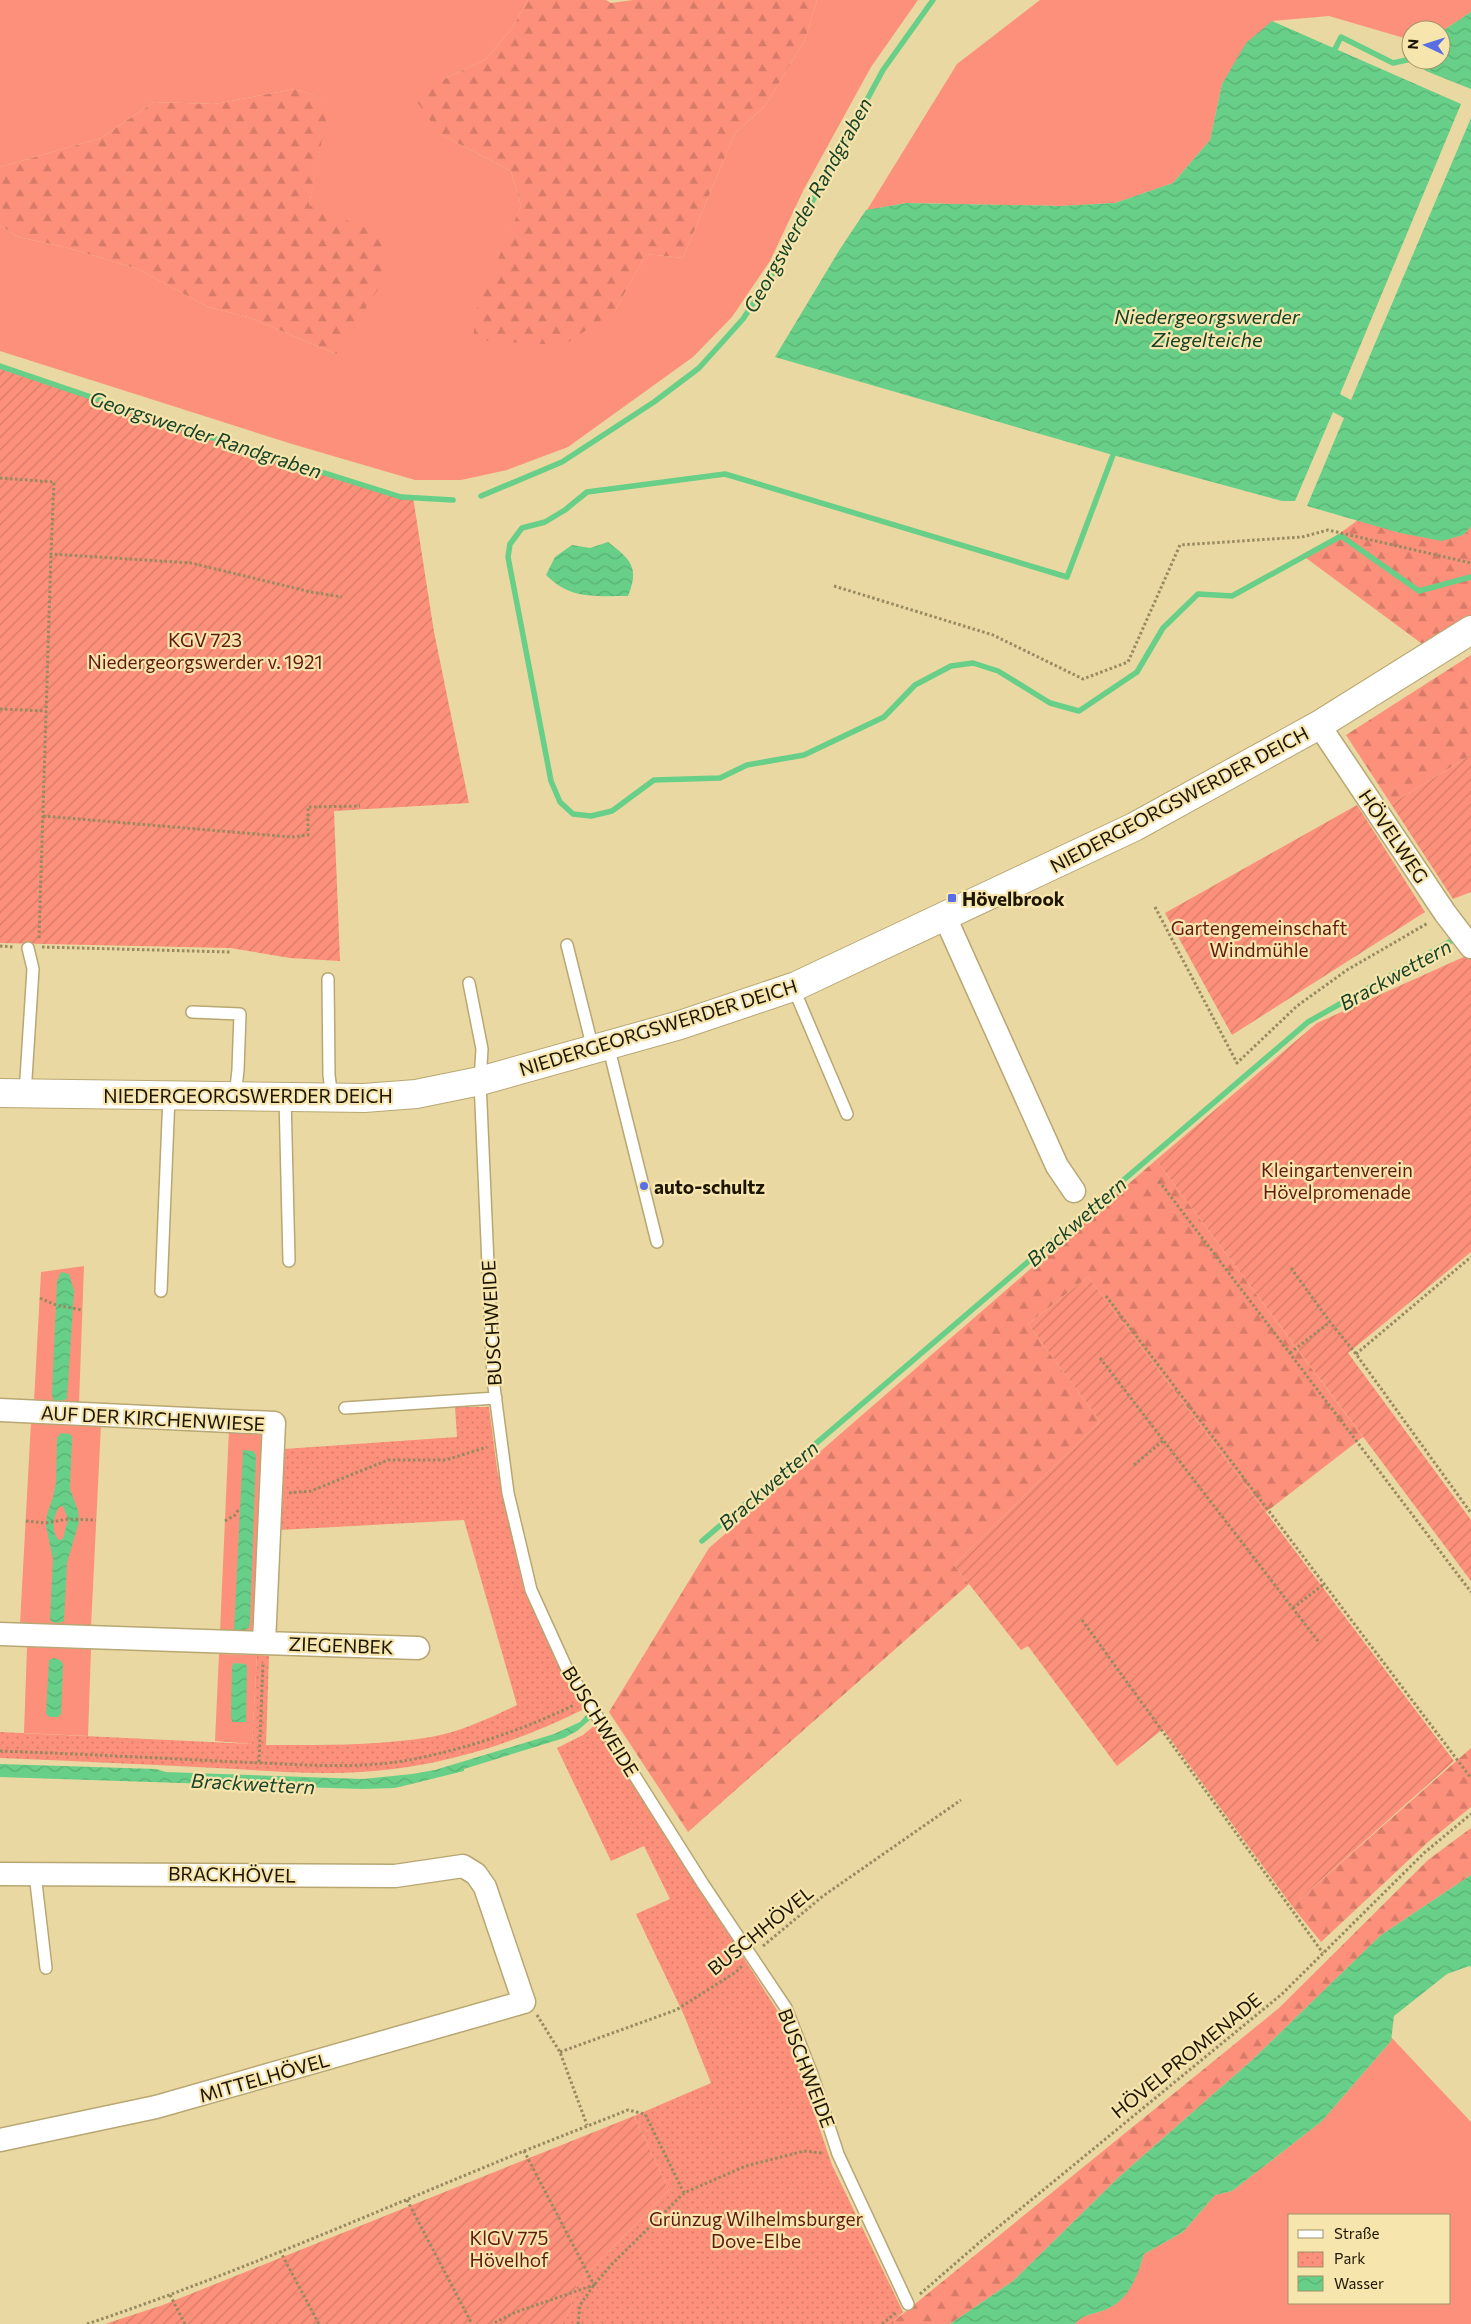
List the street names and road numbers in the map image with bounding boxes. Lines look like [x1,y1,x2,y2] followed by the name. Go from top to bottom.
[1046,721,1312,877] street label: NIEDERGEORGSWERDER DEICH
[1354,785,1434,887] street label: HÖVELWEG
[516,974,800,1080] street label: NIEDERGEORGSWERDER DEICH
[103,1084,393,1107] street label: NIEDERGEORGSWERDER DEICH
[476,1260,506,1386] street label: BUSCHWEIDE
[40,1401,266,1435] street label: AUF DER KIRCHENWIESE
[288,1632,394,1658] street label: ZIEGENBEK
[558,1662,644,1780] street label: BUSCHWEIDE
[168,1861,296,1887] street label: BRACKHÖVEL
[703,1880,817,1980] street label: BUSCHHÖVEL
[1106,1987,1266,2123] street label: HÖVELPROMENADE
[774,2005,840,2131] street label: BUSCHWEIDE
[196,2047,332,2107] street label: MITTELHÖVEL

